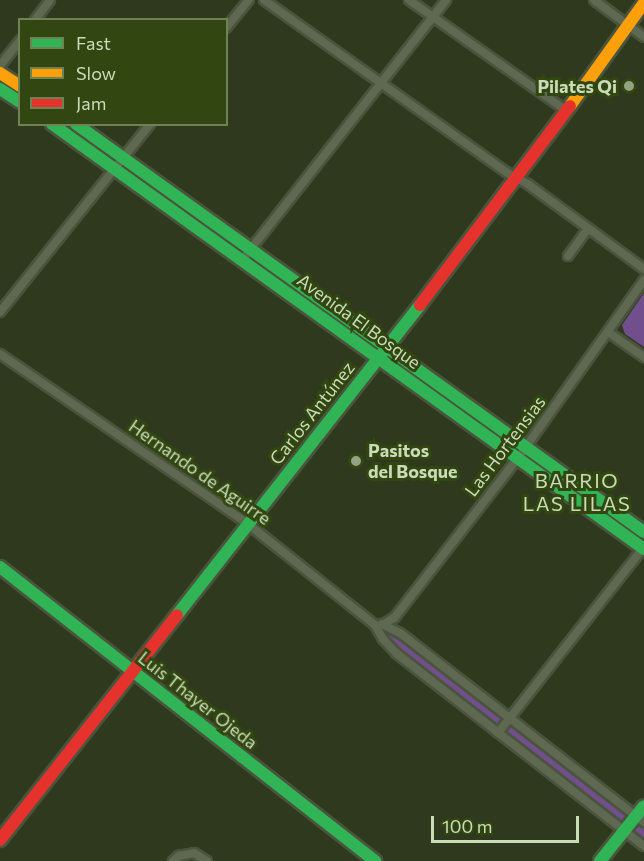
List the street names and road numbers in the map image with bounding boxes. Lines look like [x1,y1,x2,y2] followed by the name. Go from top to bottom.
[293,269,425,373] street label: Avenida El Bosque
[265,357,359,469] street label: Carlos Antúnez
[460,391,550,501] street label: Las Hortensias
[125,415,275,529] street label: Hernando de Aguirre
[134,647,262,753] street label: Luis Thayer Ojeda

